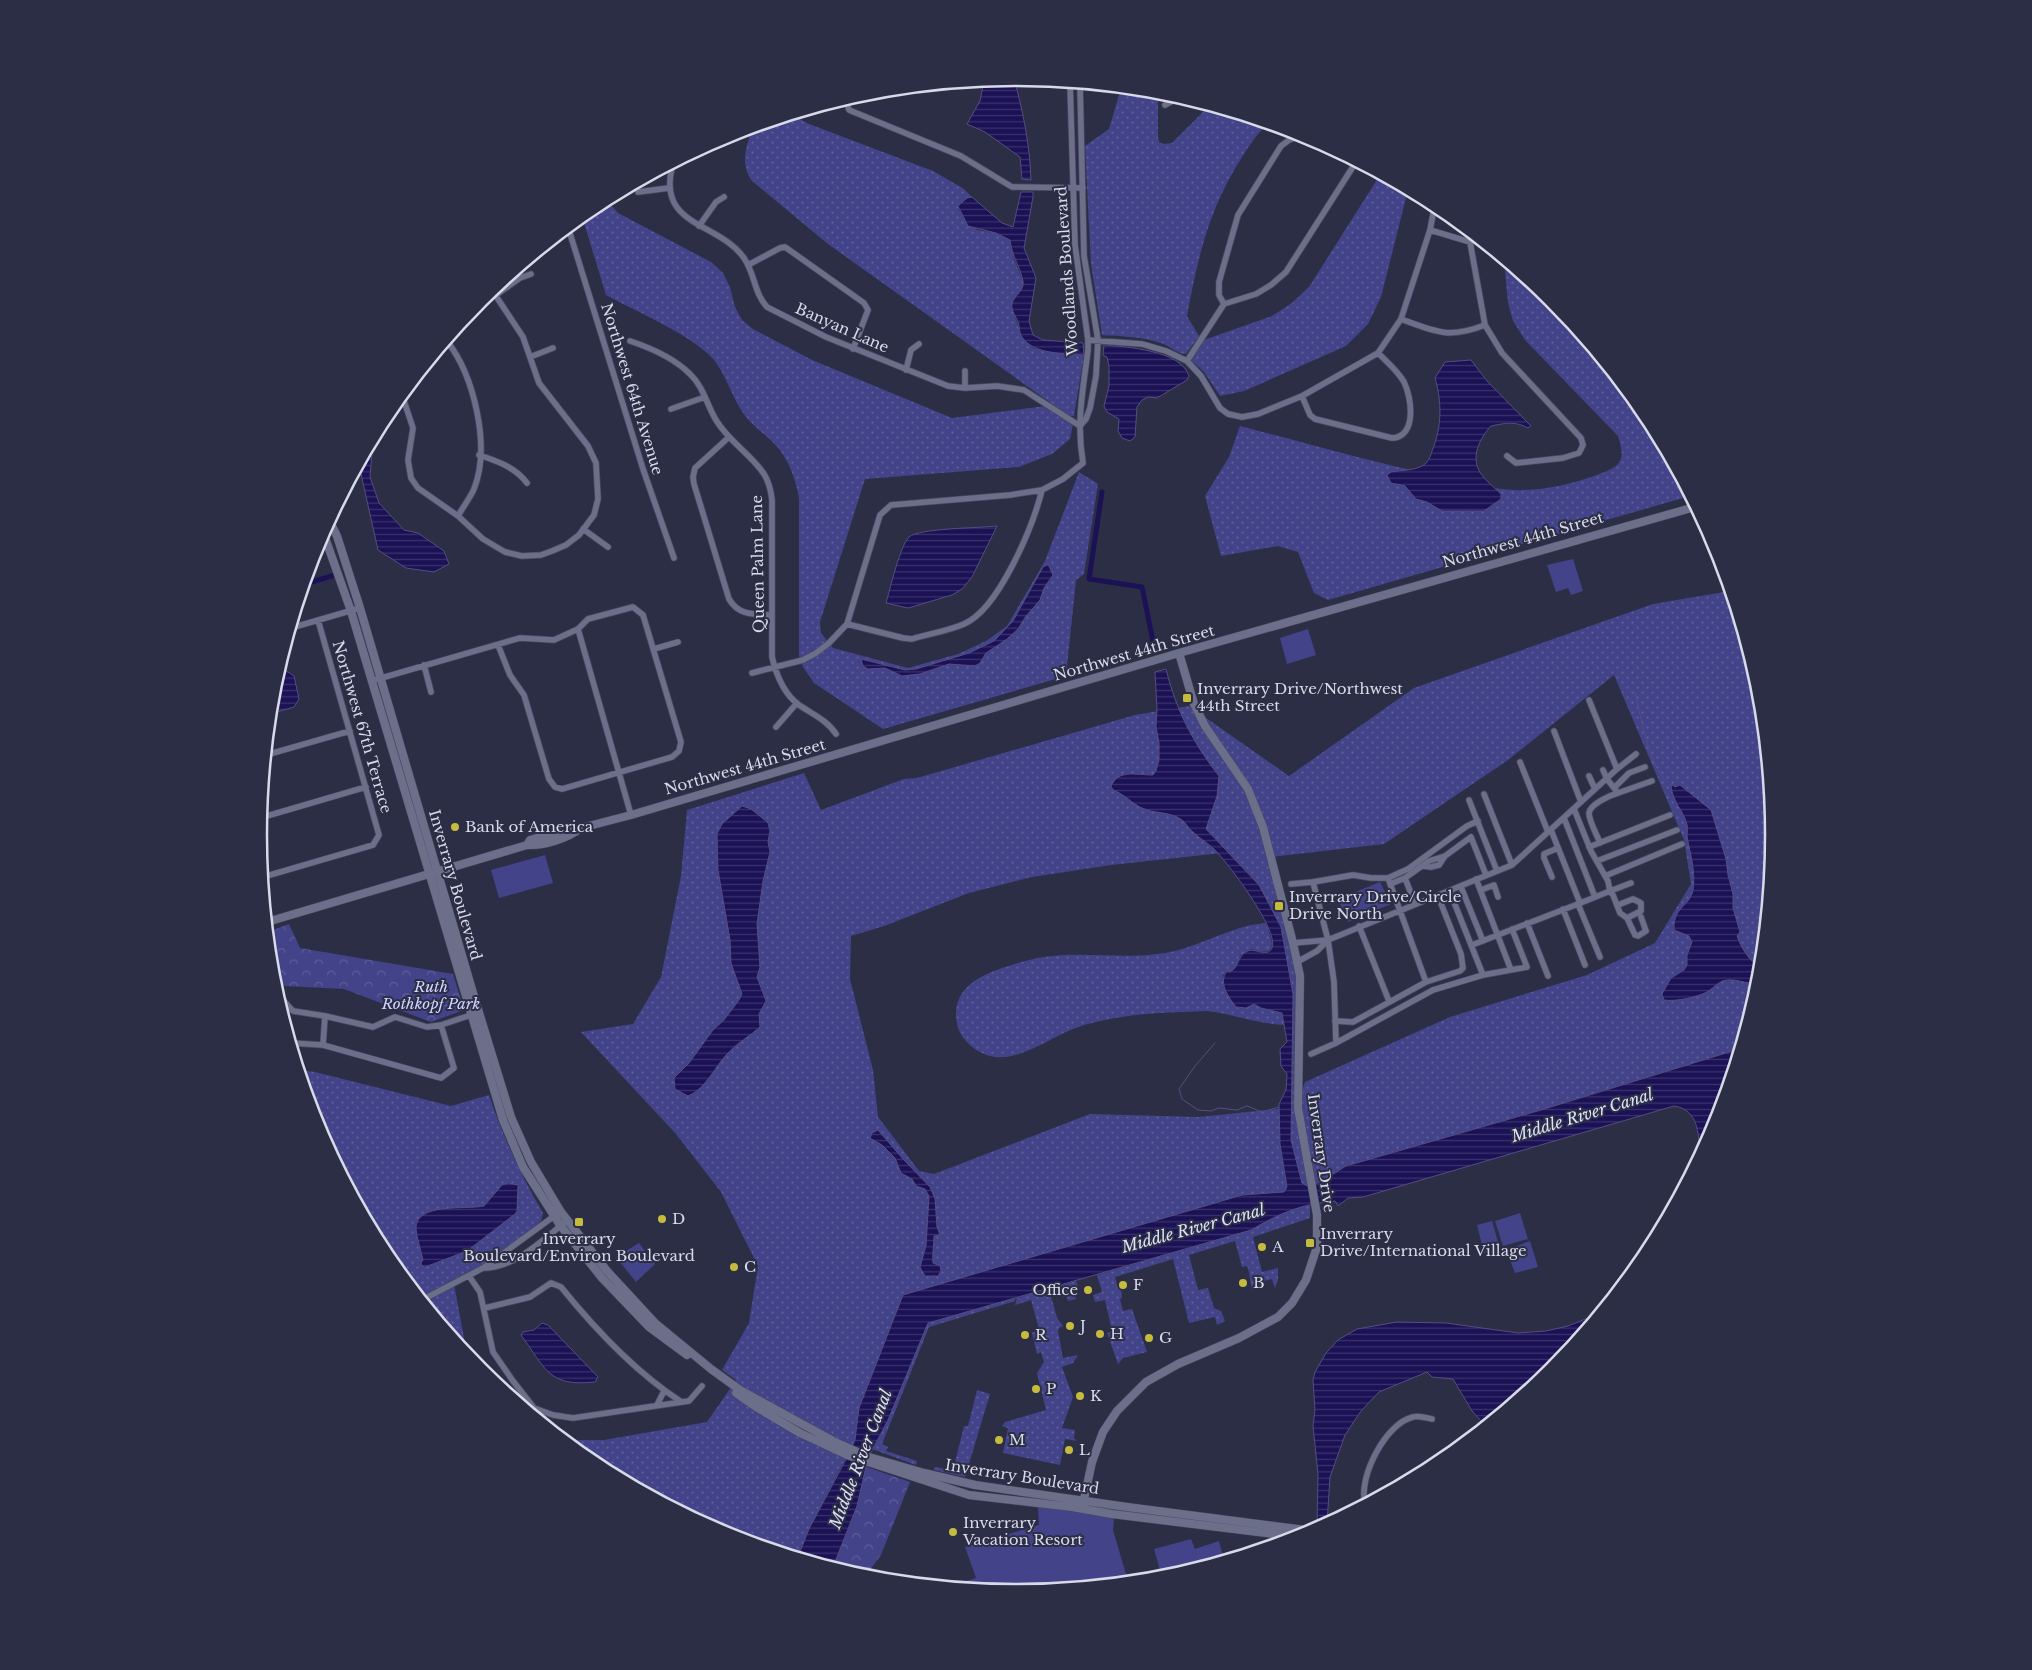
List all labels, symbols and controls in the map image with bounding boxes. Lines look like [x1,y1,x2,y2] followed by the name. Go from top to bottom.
[1051,186,1082,358] street label: Woodlands Boulevard
[792,298,892,357] street label: Banyan Lane
[597,301,668,477] street label: Northwest 64th Avenue
[747,495,768,633] street label: Queen Palm Lane
[1440,507,1606,572] street label: Northwest 44th Street
[1051,620,1217,685] street label: Northwest 44th Street
[329,638,396,815] street label: Northwest 67th Terrace
[1197,679,1403,715] place label: Inverrary Drive/Northwest 44th Street
[1181,692,1193,704] marker: Inverrary Drive/Northwest 44th Street
[662,734,828,799] street label: Northwest 44th Street
[425,807,486,962] street label: Inverrary Boulevard
[465,817,594,836] place label: Bank of America
[449,821,461,833] marker: Bank of America
[1289,887,1461,923] place label: Inverrary Drive/Circle Drive North
[1273,900,1285,912] marker: Inverrary Drive/Circle Drive North
[381,977,480,1013] park label: Ruth Rothkopf Park
[1508,1084,1656,1146] water label: Middle River Canal
[1304,1092,1339,1214] street label: Inverrary Drive
[1118,1199,1268,1257] water label: Middle River Canal
[672,1209,685,1228] place label: D
[656,1213,668,1225] marker: D
[573,1216,585,1228] marker: Inverrary Boulevard/Environ Boulevard
[1320,1224,1527,1260] place label: Inverrary Drive/International Village
[463,1229,695,1265] place label: Inverrary Boulevard/Environ Boulevard
[1271,1237,1284,1256] place label: A
[1304,1237,1316,1249] marker: Inverrary Drive/International Village
[1256,1241,1268,1253] marker: A
[744,1257,756,1276] place label: C
[728,1261,740,1273] marker: C
[1253,1273,1265,1292] place label: B
[1133,1275,1143,1294] place label: F
[1237,1277,1249,1289] marker: B
[1117,1279,1129,1291] marker: F
[1033,1280,1078,1299] place label: Office
[1082,1284,1094,1296] marker: Office
[1078,1316,1086,1335] place label: J
[1064,1320,1076,1332] marker: J
[1110,1324,1124,1343] place label: H
[1035,1325,1048,1344] place label: R
[1094,1328,1106,1340] marker: H
[1159,1328,1172,1347] place label: G
[1019,1329,1031,1341] marker: R
[1143,1332,1155,1344] marker: G
[1046,1379,1056,1398] place label: P
[1030,1383,1042,1395] marker: P
[824,1386,896,1532] water label: Middle River Canal
[1090,1386,1102,1405] place label: K
[1074,1390,1086,1402] marker: K
[1009,1430,1025,1449] place label: M
[993,1434,1005,1446] marker: M
[1079,1440,1090,1459] place label: L
[1063,1444,1075,1456] marker: L
[944,1455,1101,1498] street label: Inverrary Boulevard
[962,1513,1083,1549] place label: Inverrary Vacation Resort
[947,1526,959,1538] marker: Inverrary Vacation Resort

